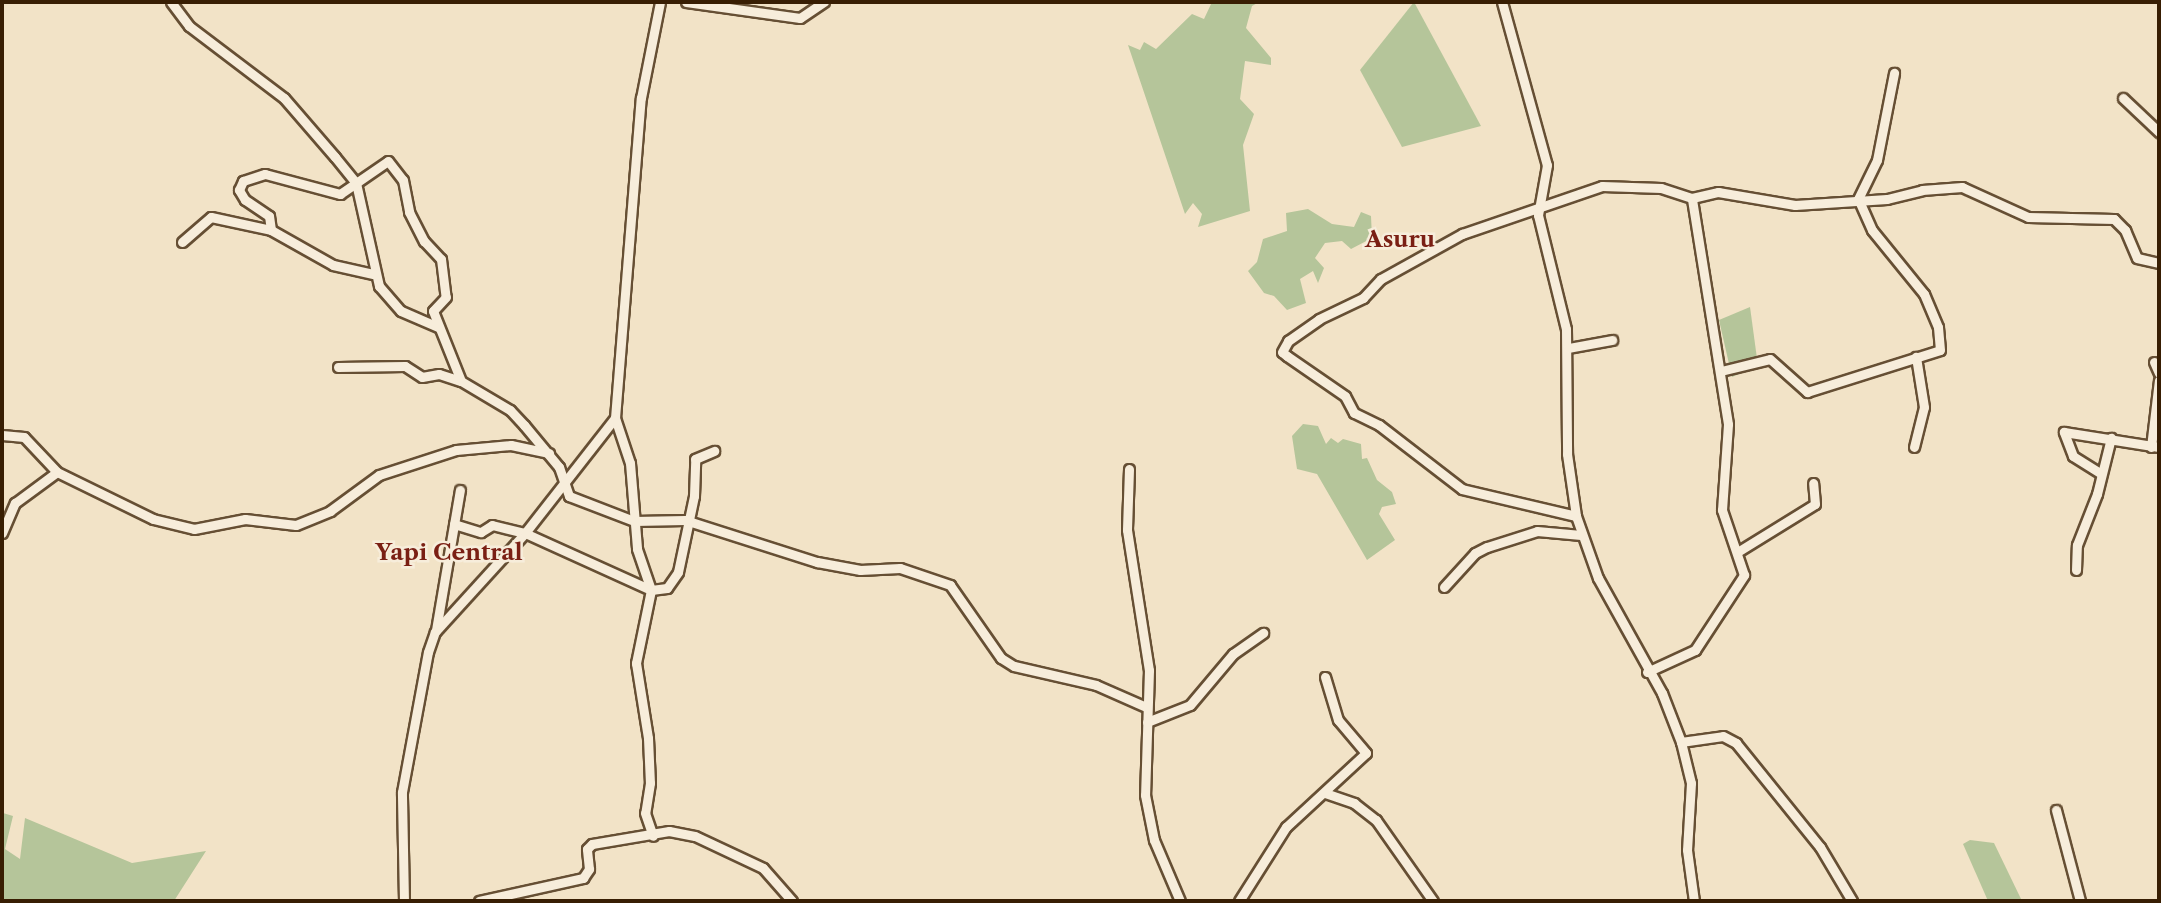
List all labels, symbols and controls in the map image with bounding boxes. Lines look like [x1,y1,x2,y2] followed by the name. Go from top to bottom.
[1365,225,1435,253] district label: Asuru
[375,538,523,566] district label: Yapi Central

